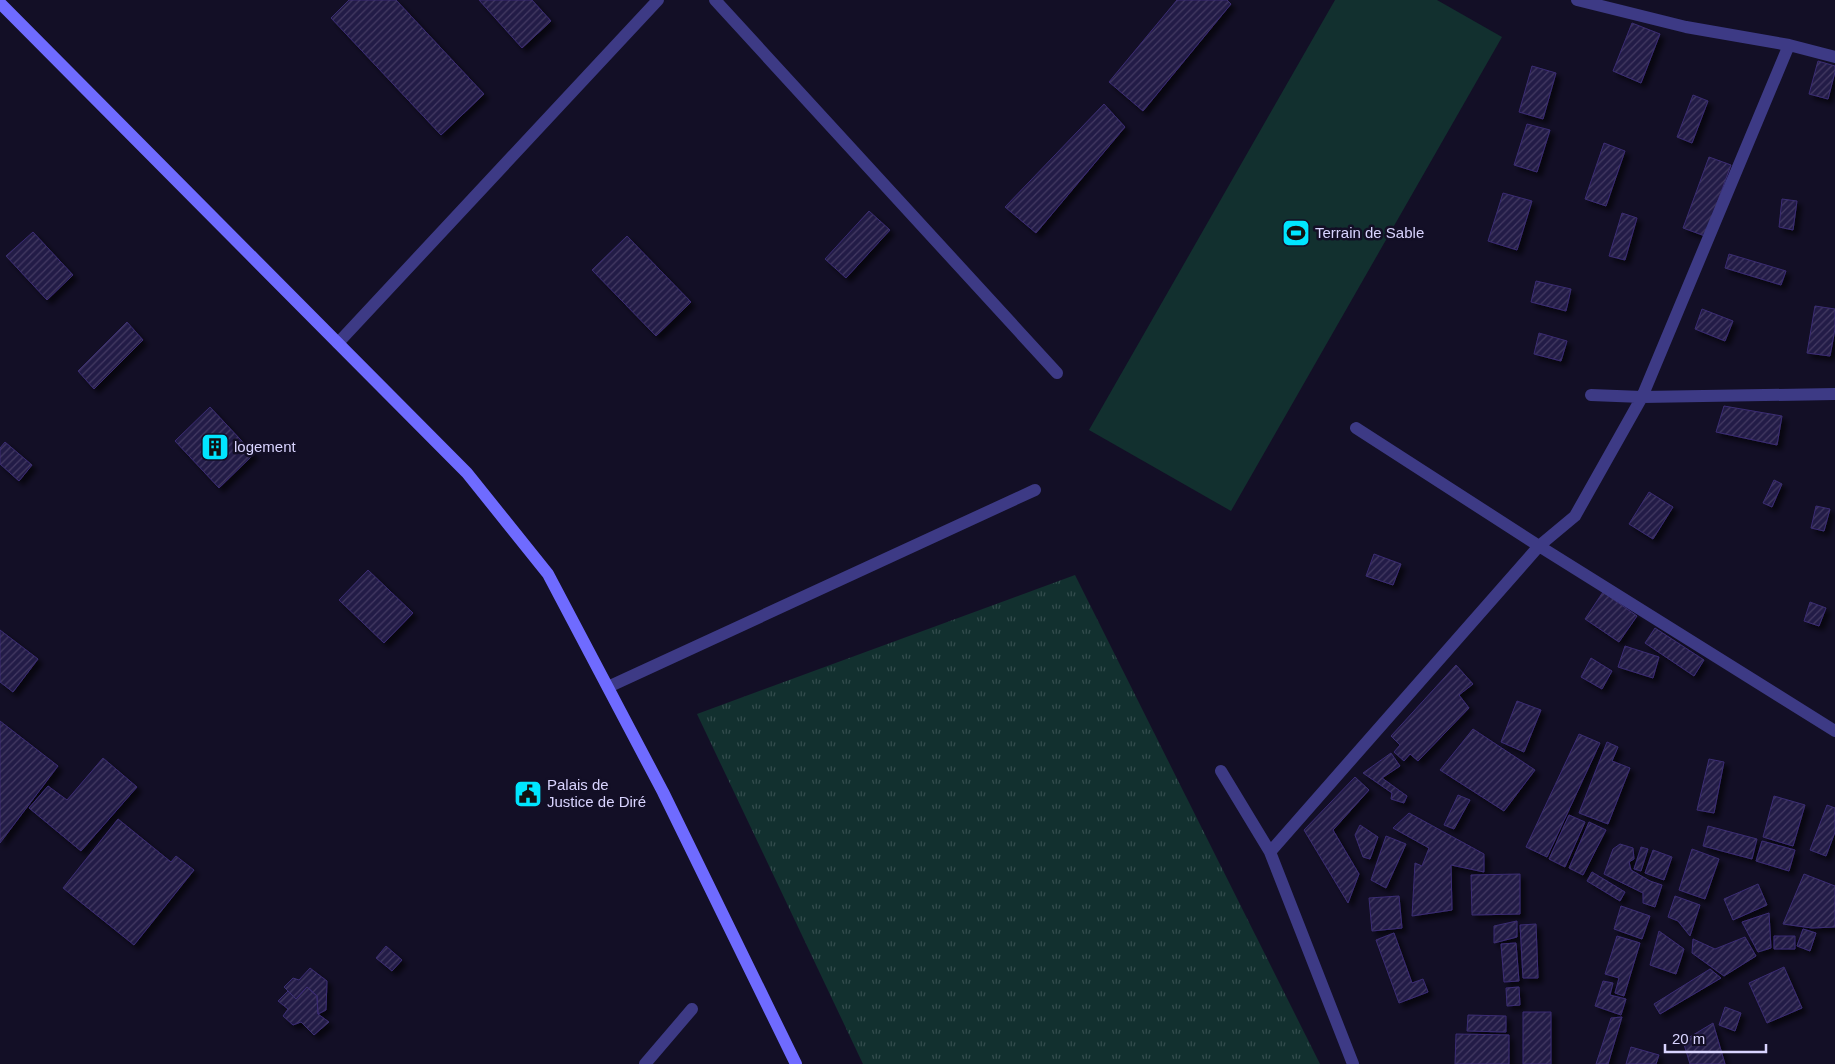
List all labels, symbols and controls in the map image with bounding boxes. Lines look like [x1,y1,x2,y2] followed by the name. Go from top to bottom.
[1281,218,1311,248] sports icon: Terrain de Sable
[1315,224,1424,241] place label: Terrain de Sable
[200,432,230,462] building icon: logement
[234,438,297,455] place label: logement
[547,776,646,810] place label: Palais de Justice de Diré
[513,779,543,809] public building icon: Palais de Justice de Diré
[1665,1022,1766,1054] scale bar
[1672,1030,1705,1047] text: 20 m

